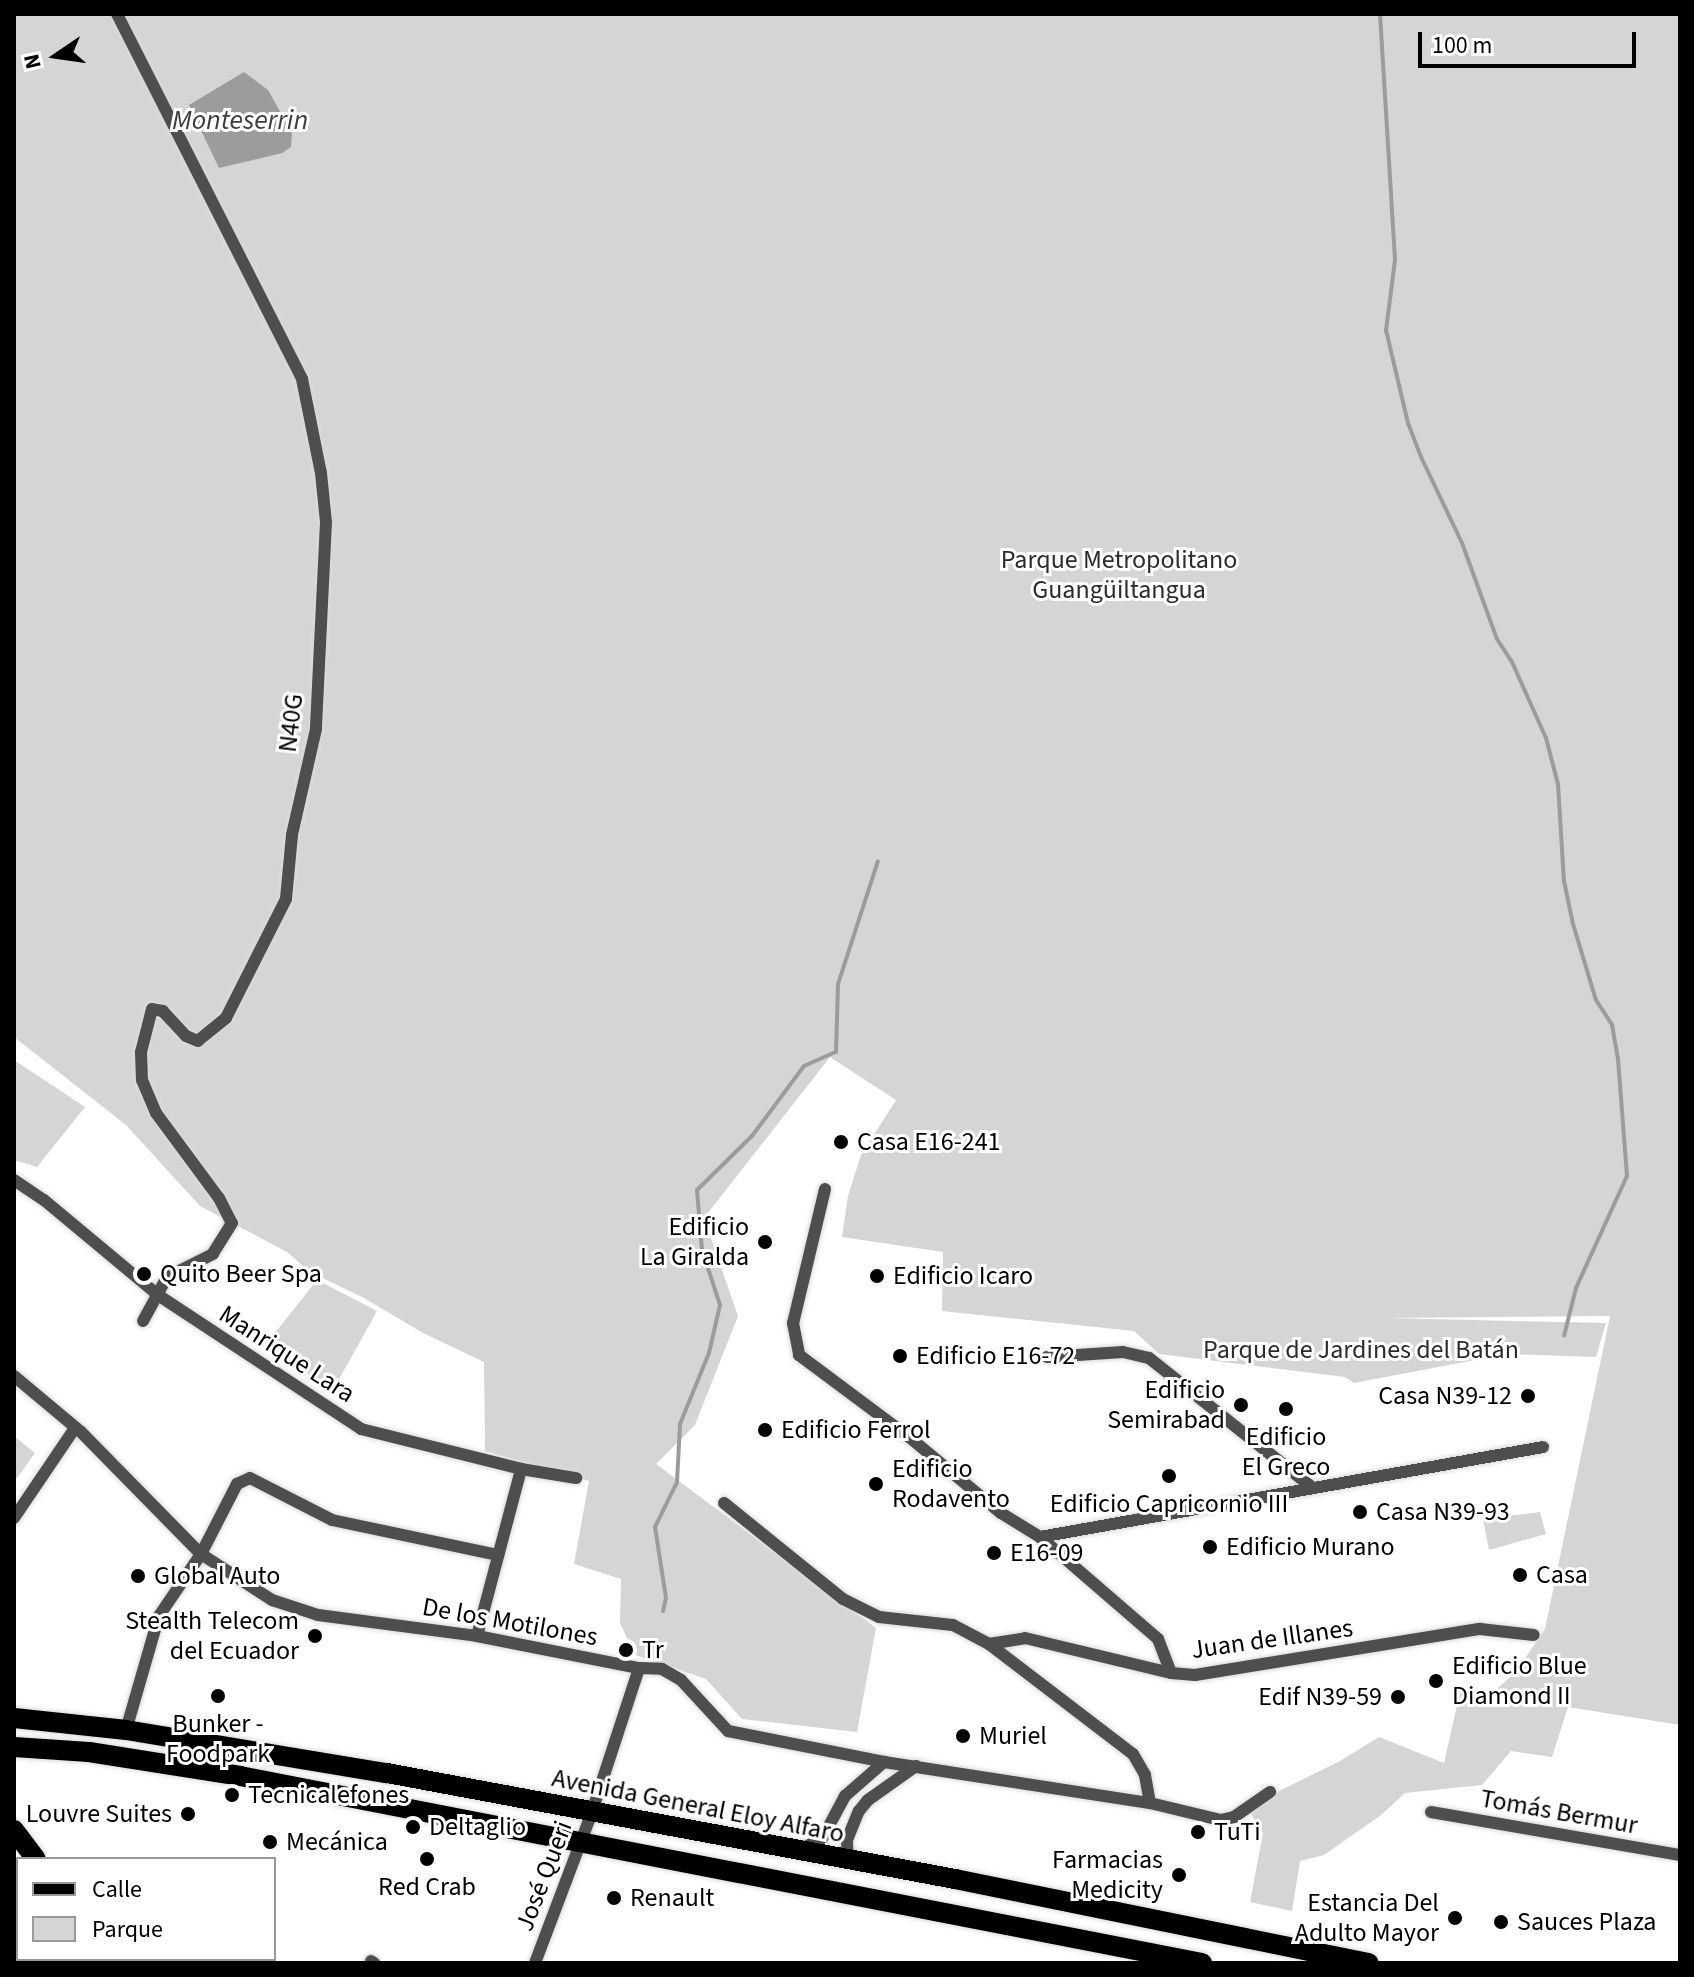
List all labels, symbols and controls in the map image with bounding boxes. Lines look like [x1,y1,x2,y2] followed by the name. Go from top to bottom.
[16,16,96,96] north arrow
[1422,16,1640,66] scale bar
[1432,28,1492,63] text: 100 m
[15,51,50,72] text: N
[172,103,308,137] water label: Monteserrin
[1001,544,1237,606] park label: Parque Metropolitano Guangüiltangua
[272,692,310,754] street label: N40G
[857,1126,1001,1158] place label: Casa E16-241
[832,1133,850,1151] marker: Casa E16-241
[640,1211,749,1272] place label: Edificio La Giralda
[756,1233,774,1251] marker: Edificio La Giralda
[160,1258,322,1290] place label: Quito Beer Spa
[893,1260,1033,1292] place label: Edificio Icaro
[135,1265,153,1283] marker: Quito Beer Spa
[868,1267,886,1285] marker: Edificio Icaro
[213,1299,361,1409] street label: Manrique Lara
[1203,1334,1519,1366] park label: Parque de Jardines del Batán
[916,1340,1075,1372] place label: Edificio E16-72
[891,1347,909,1365] marker: Edificio E16-72
[1107,1374,1225,1436] place label: Edificio Semirabad
[1378,1380,1512,1412] place label: Casa N39-12
[1519,1387,1537,1405] marker: Casa N39-12
[1232,1396,1250,1414] marker: Edificio Semirabad
[1277,1400,1295,1418] marker: Edificio El Greco
[781,1414,931,1446] place label: Edificio Ferrol
[756,1421,774,1439] marker: Edificio Ferrol
[1242,1421,1330,1482] place label: Edificio El Greco
[892,1453,1010,1514] place label: Edificio Rodavento
[1160,1467,1178,1485] marker: Edificio Capricornio III
[867,1475,885,1493] marker: Edificio Rodavento
[1050,1488,1288,1520] place label: Edificio Capricornio III
[1376,1496,1510,1528] place label: Casa N39-93
[1351,1503,1369,1521] marker: Casa N39-93
[1226,1531,1395,1563] place label: Edificio Murano
[1010,1537,1083,1569] place label: E16-09
[1201,1538,1219,1556] marker: Edificio Murano
[985,1544,1003,1562] marker: E16-09
[1536,1559,1588,1591] place label: Casa
[154,1560,280,1592] place label: Global Auto
[1511,1566,1529,1584] marker: Casa
[129,1567,147,1585] marker: Global Auto
[420,1591,600,1653] street label: De los Motilones
[125,1605,299,1666] place label: Stealth Telecom del Ecuador
[1189,1612,1355,1666] street label: Juan de Illanes
[306,1627,324,1645] marker: Stealth Telecom del Ecuador
[642,1634,664,1666] place label: Tr
[617,1641,635,1659] marker: Tr
[1452,1650,1587,1712] place label: Edificio Blue Diamond II
[1427,1672,1445,1690] marker: Edificio Blue Diamond II
[1258,1681,1382,1713] place label: Edif N39-59
[209,1687,227,1705] marker: Bunker - Foodpark
[1389,1688,1407,1706] marker: Edif N39-59
[166,1708,270,1770] place label: Bunker - Foodpark
[979,1720,1047,1752] place label: Muriel
[954,1727,972,1745] marker: Muriel
[549,1762,847,1850] street label: Avenida General Eloy Alfaro
[248,1779,409,1811] place label: Tecnicalefones
[1478,1783,1640,1841] street label: Tomás Bermur
[223,1786,241,1804] marker: Tecnicalefones
[26,1798,172,1830] place label: Louvre Suites
[179,1805,197,1823] marker: Louvre Suites
[429,1811,526,1843] place label: Deltaglio
[1214,1816,1261,1848] place label: TuTi
[509,1817,579,1935] street label: José Queri
[404,1818,422,1836] marker: Deltaglio
[1189,1823,1207,1841] marker: TuTi
[286,1826,388,1858] place label: Mecánica
[261,1833,279,1851] marker: Mecánica
[1052,1844,1163,1906] place label: Farmacias Medicity
[418,1850,436,1868] marker: Red Crab
[16,1857,276,1961] legend
[1170,1866,1188,1884] marker: Farmacias Medicity
[378,1871,476,1903] place label: Red Crab
[92,1872,142,1907] text: Calle
[630,1882,714,1914] place label: Renault
[1295,1887,1439,1948] place label: Estancia Del Adulto Mayor
[605,1889,623,1907] marker: Renault
[1517,1906,1656,1938] place label: Sauces Plaza
[1446,1909,1464,1927] marker: Estancia Del Adulto Mayor
[92,1912,163,1947] text: Parque
[1492,1913,1510,1931] marker: Sauces Plaza

